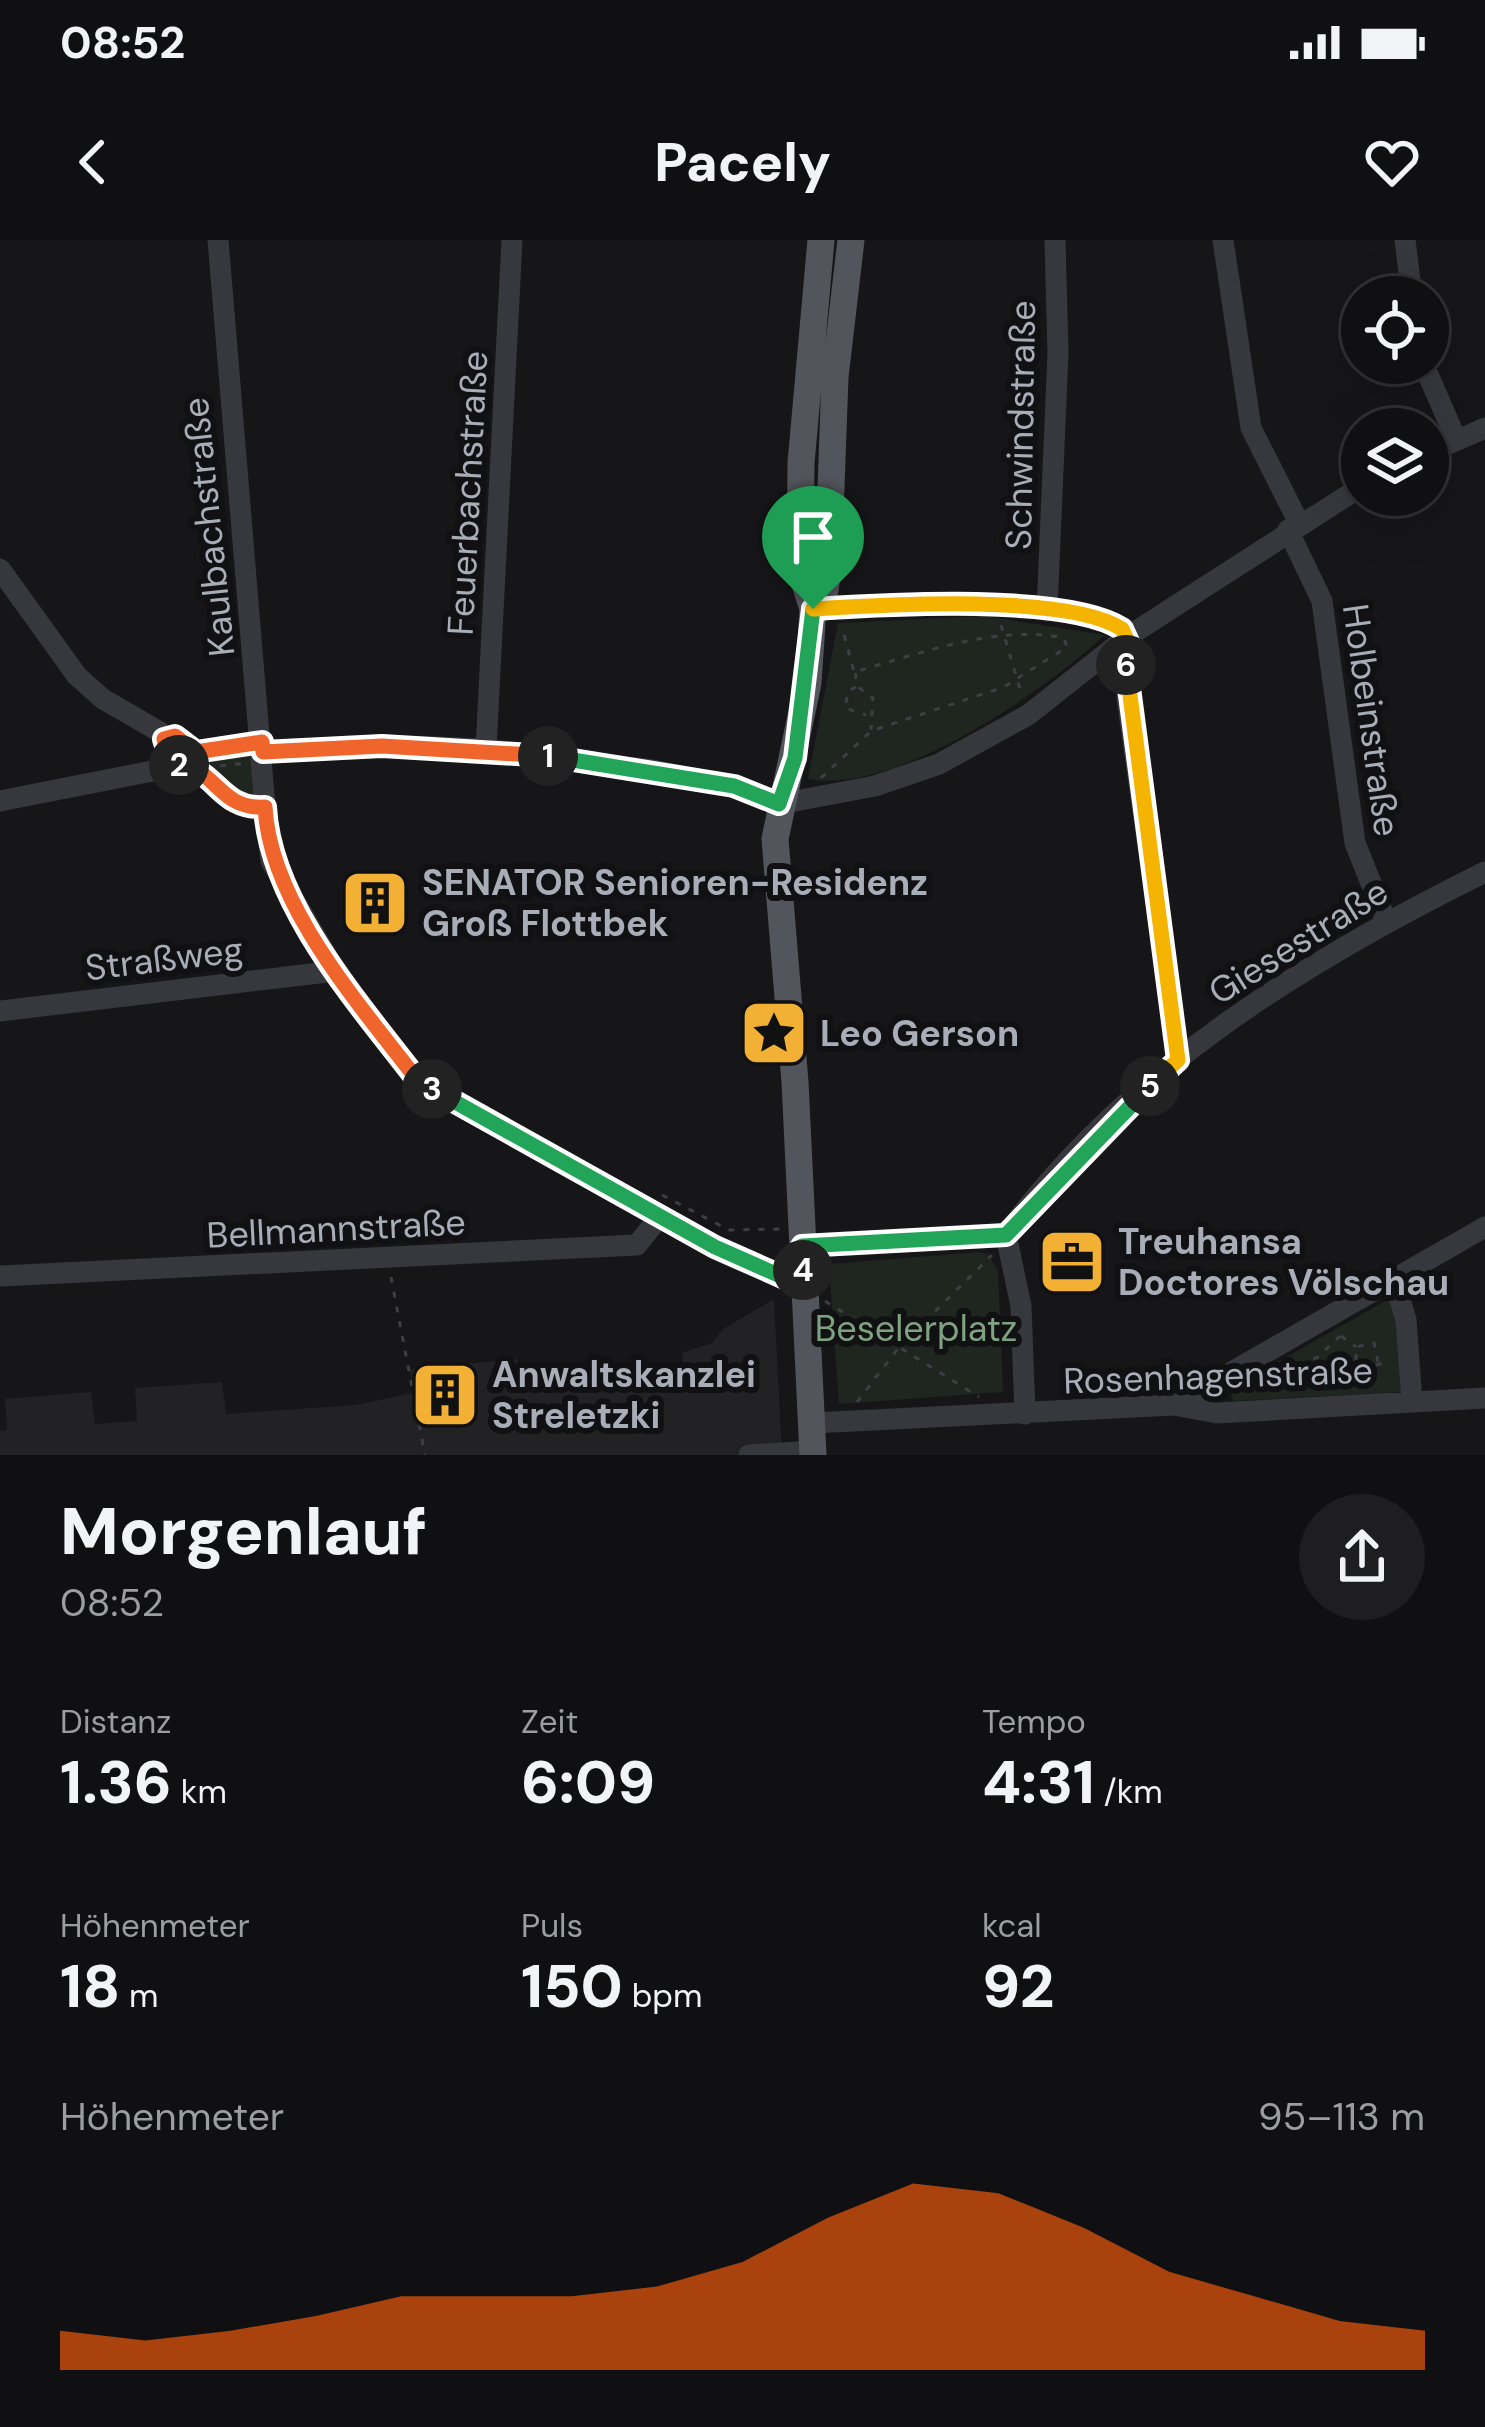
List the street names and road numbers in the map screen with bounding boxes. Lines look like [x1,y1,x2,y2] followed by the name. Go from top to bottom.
[995,300,1046,550] street label: Schwindstraße
[437,350,498,636] street label: Feuerbachstraße
[172,395,245,659] street label: Kaulbachstraße
[1332,601,1411,839] street label: Holbeinstraße
[1200,868,1397,1015] street label: Giesestraße
[82,925,246,992] street label: Straßweg
[205,1198,467,1259] street label: Bellmannstraße
[1062,1347,1374,1404] street label: Rosenhagenstraße

